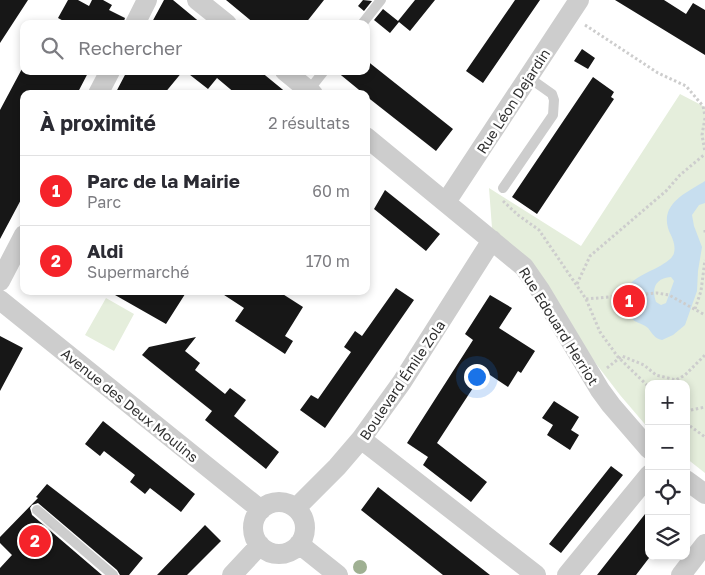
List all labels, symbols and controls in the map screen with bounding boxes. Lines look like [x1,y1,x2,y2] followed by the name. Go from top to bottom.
[20,20,370,75] search box
[38,34,66,62] icon: search
[78,36,183,59] text: Rechercher
[473,45,553,157] street label: Rue Léon Dejardin
[40,110,156,136] text: À proximité
[268,113,350,133] text: 2 résultats
[87,169,240,192] text: Parc de la Mairie
[52,181,60,201] text: 1
[312,181,350,201] text: 60 m
[87,192,121,212] text: Parc
[87,239,123,262] text: Aldi
[51,251,61,271] text: 2
[306,251,350,271] text: 170 m
[87,262,189,282] text: Supermarché
[516,264,602,388] street label: Rue Edouard Herriot
[613,282,645,320] pin: 1
[356,317,448,443] street label: Boulevard Émile Zola
[58,344,202,466] street label: Avenue des Deux Moulins
[464,364,490,390] your location
[645,380,690,560] map controls
[645,380,690,425] button: +
[645,425,690,470] button: −
[645,470,690,515] button: locate
[645,515,690,560] button: layers
[19,522,51,560] pin: 2

